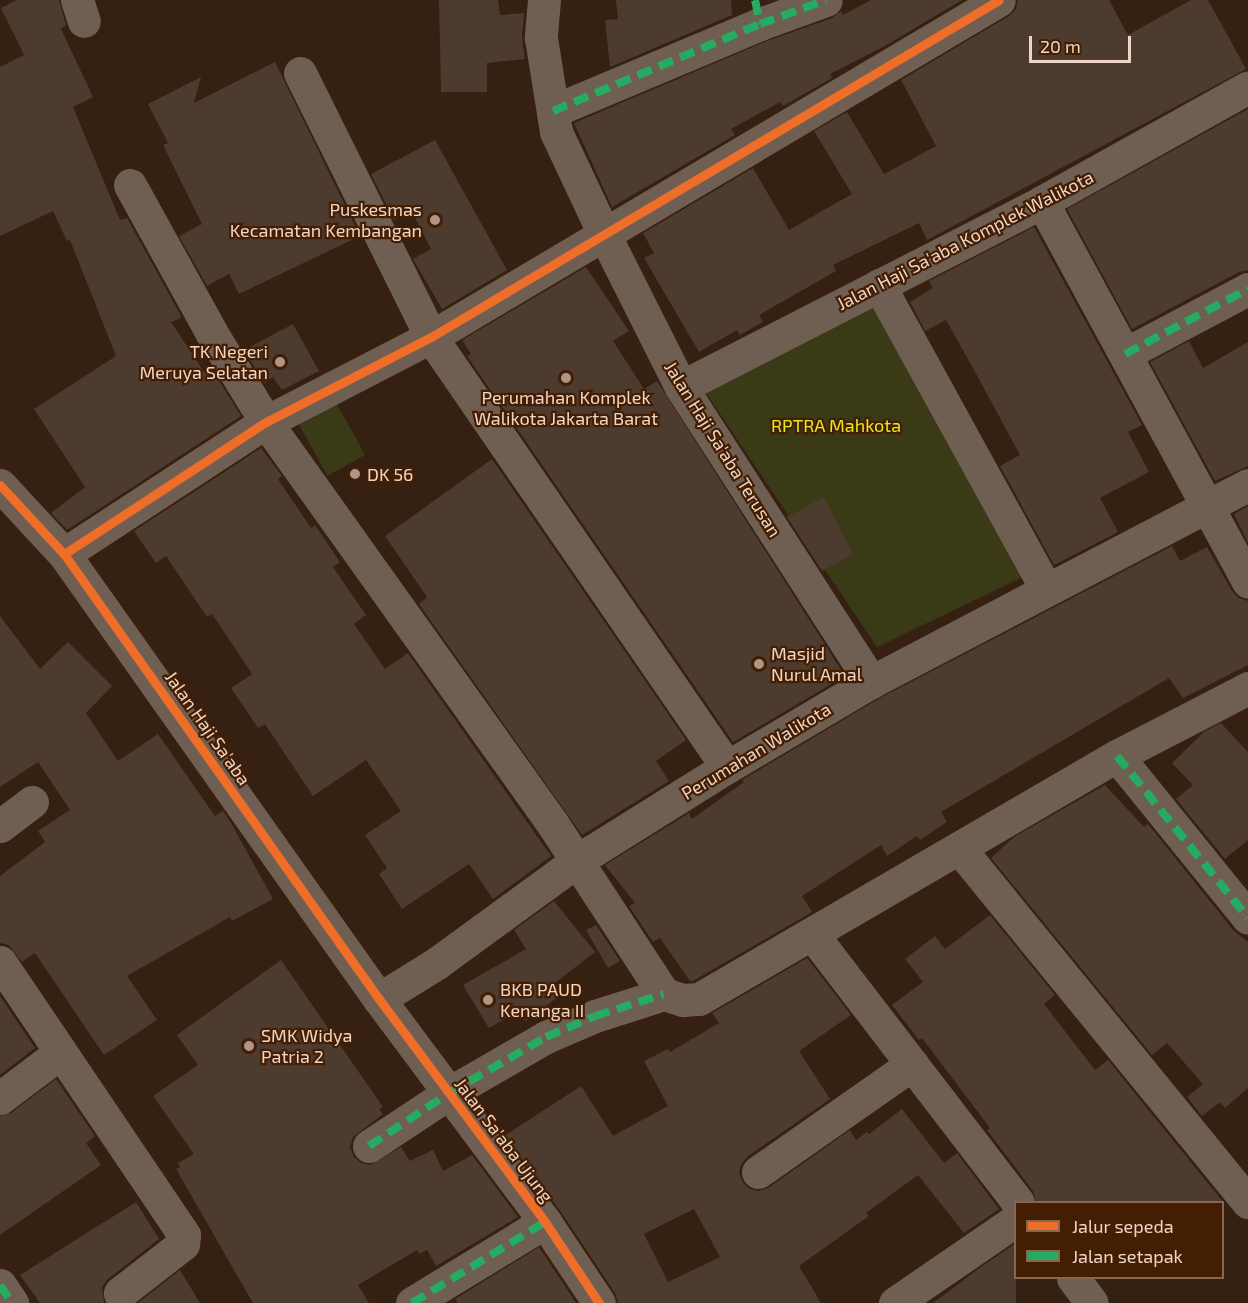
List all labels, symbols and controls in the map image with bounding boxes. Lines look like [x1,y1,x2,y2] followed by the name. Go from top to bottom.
[1032,24,1134,62] scale bar
[1040,35,1081,57] text: 20 m
[833,166,1097,314] street label: Jalan Haji Sa'aba Komplek Walikota
[230,199,422,242] place label: Puskesmas Kecamatan Kembangan
[426,211,444,229] marker: Puskesmas Kecamatan Kembangan
[140,341,268,384] place label: TK Negeri Meruya Selatan
[273,355,287,369] marker: TK Negeri Meruya Selatan
[660,357,786,541] street label: Jalan Haji Sa'aba Terusan
[559,371,573,385] marker: Perumahan Komplek Walikota Jakarta Barat
[474,387,658,430] place label: Perumahan Komplek Walikota Jakarta Barat
[771,414,901,436] park label: RPTRA Mahkota
[367,463,414,485] place label: DK 56
[348,467,362,481] marker: DK 56
[771,643,863,686] place label: Masjid Nurul Amal
[752,657,766,671] marker: Masjid Nurul Amal
[161,667,255,789] street label: Jalan Haji Sa'aba
[677,698,835,804] street label: Perumahan Walikota
[500,979,584,1022] place label: BKB PAUD Kenanga II
[481,993,495,1007] marker: BKB PAUD Kenanga II
[261,1025,353,1068] place label: SMK Widya Patria 2
[242,1039,256,1053] marker: SMK Widya Patria 2
[450,1073,558,1207] street label: Jalan Sa'aba Ujung
[1014,1201,1224,1279] legend
[1072,1215,1174,1237] text: Jalur sepeda
[1072,1245,1183,1267] text: Jalan setapak

